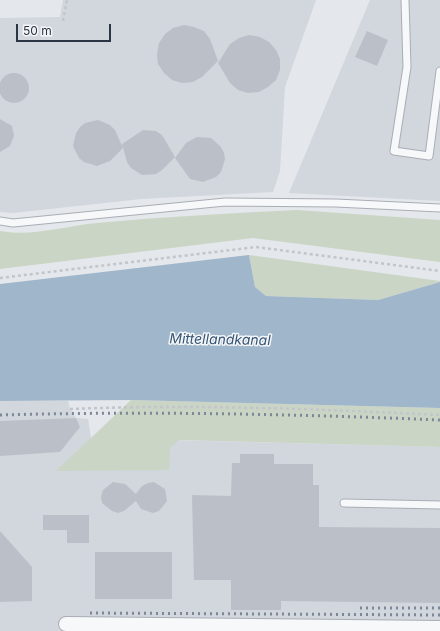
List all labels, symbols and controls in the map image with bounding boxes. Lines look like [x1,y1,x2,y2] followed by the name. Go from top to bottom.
[18,16,113,42] scale bar
[23,23,52,38] text: 50 m
[169,331,271,349] water label: Mittellandkanal

